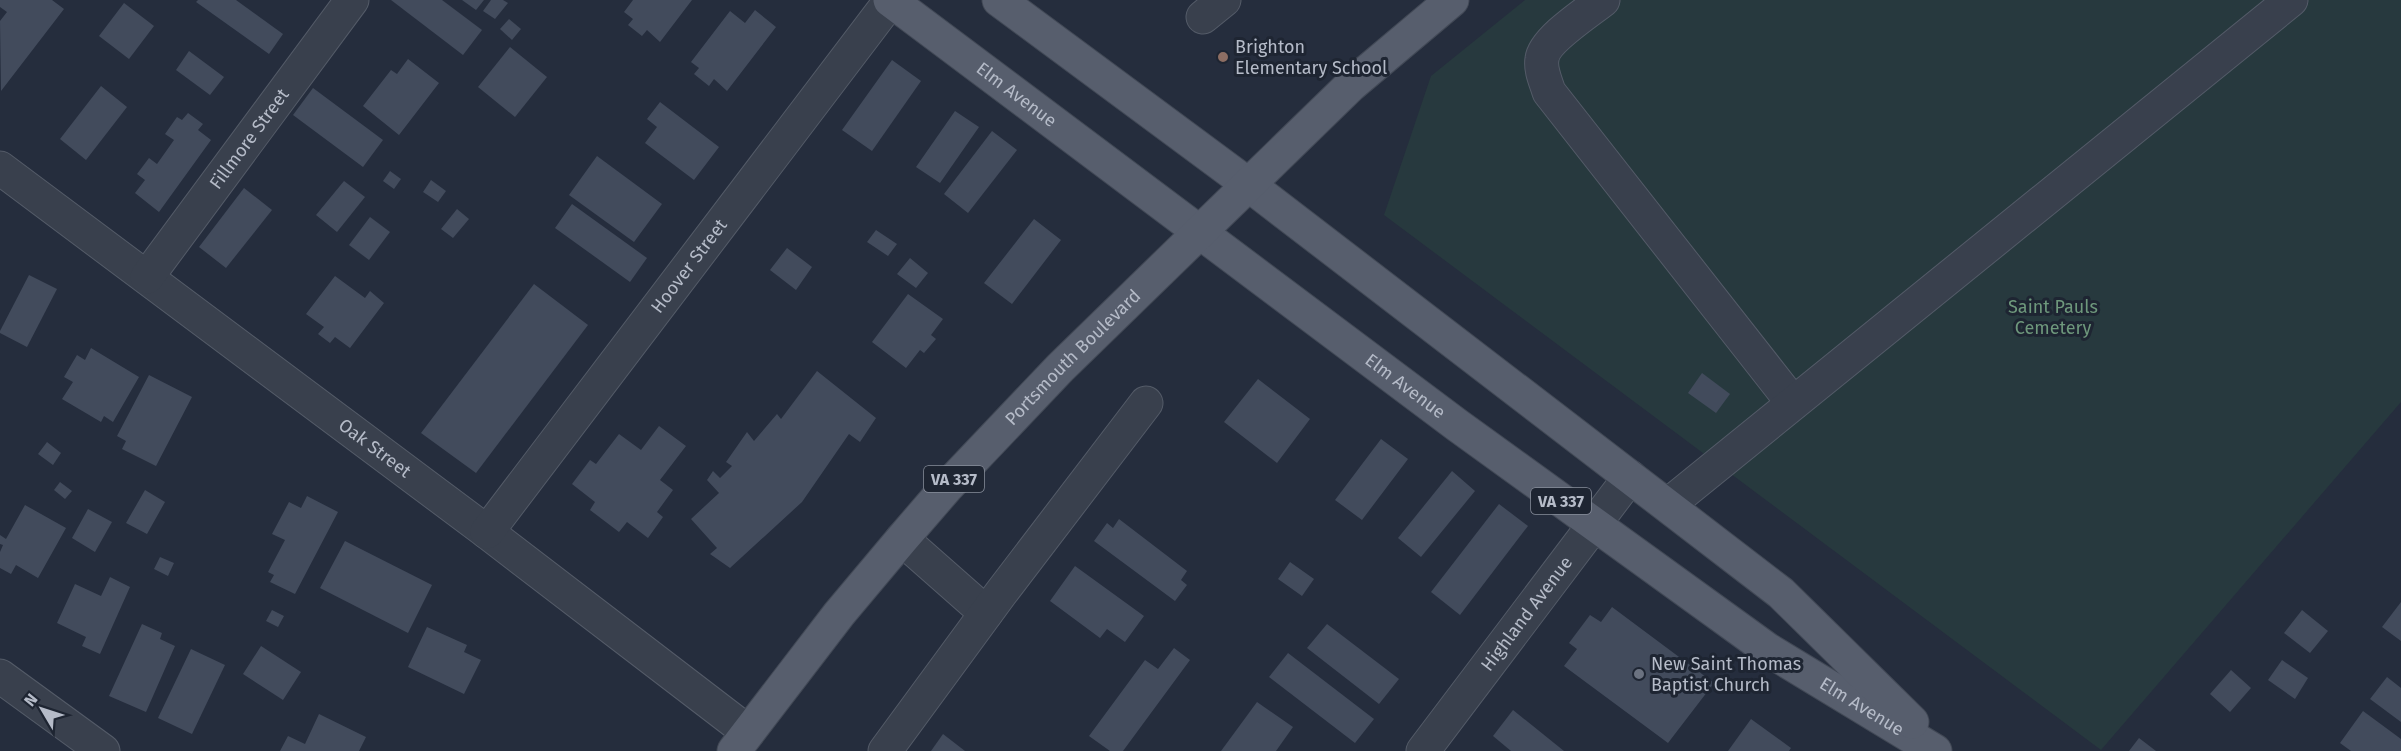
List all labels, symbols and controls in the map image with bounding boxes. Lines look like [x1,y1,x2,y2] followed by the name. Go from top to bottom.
[1235,36,1387,79] place label: Brighton Elementary School
[1216,50,1230,64] marker: Brighton Elementary School
[972,58,1061,132] street label: Elm Avenue
[205,84,294,193] street label: Fillmore Street
[646,214,732,317] street label: Hoover Street
[1000,285,1145,430] street label: Portsmouth Boulevard
[2008,296,2098,339] park label: Saint Pauls Cemetery
[1361,349,1450,423] street label: Elm Avenue
[334,414,416,483] street label: Oak Street
[924,466,984,492] road number: VA 337
[1531,488,1591,514] road number: VA 337
[1476,552,1577,676] street label: Highland Avenue
[1651,653,1801,696] place label: New Saint Thomas Baptist Church
[1632,667,1646,681] marker: New Saint Thomas Baptist Church
[1816,673,1908,741] street label: Elm Avenue
[12,679,72,739] north arrow
[20,690,41,710] text: N

